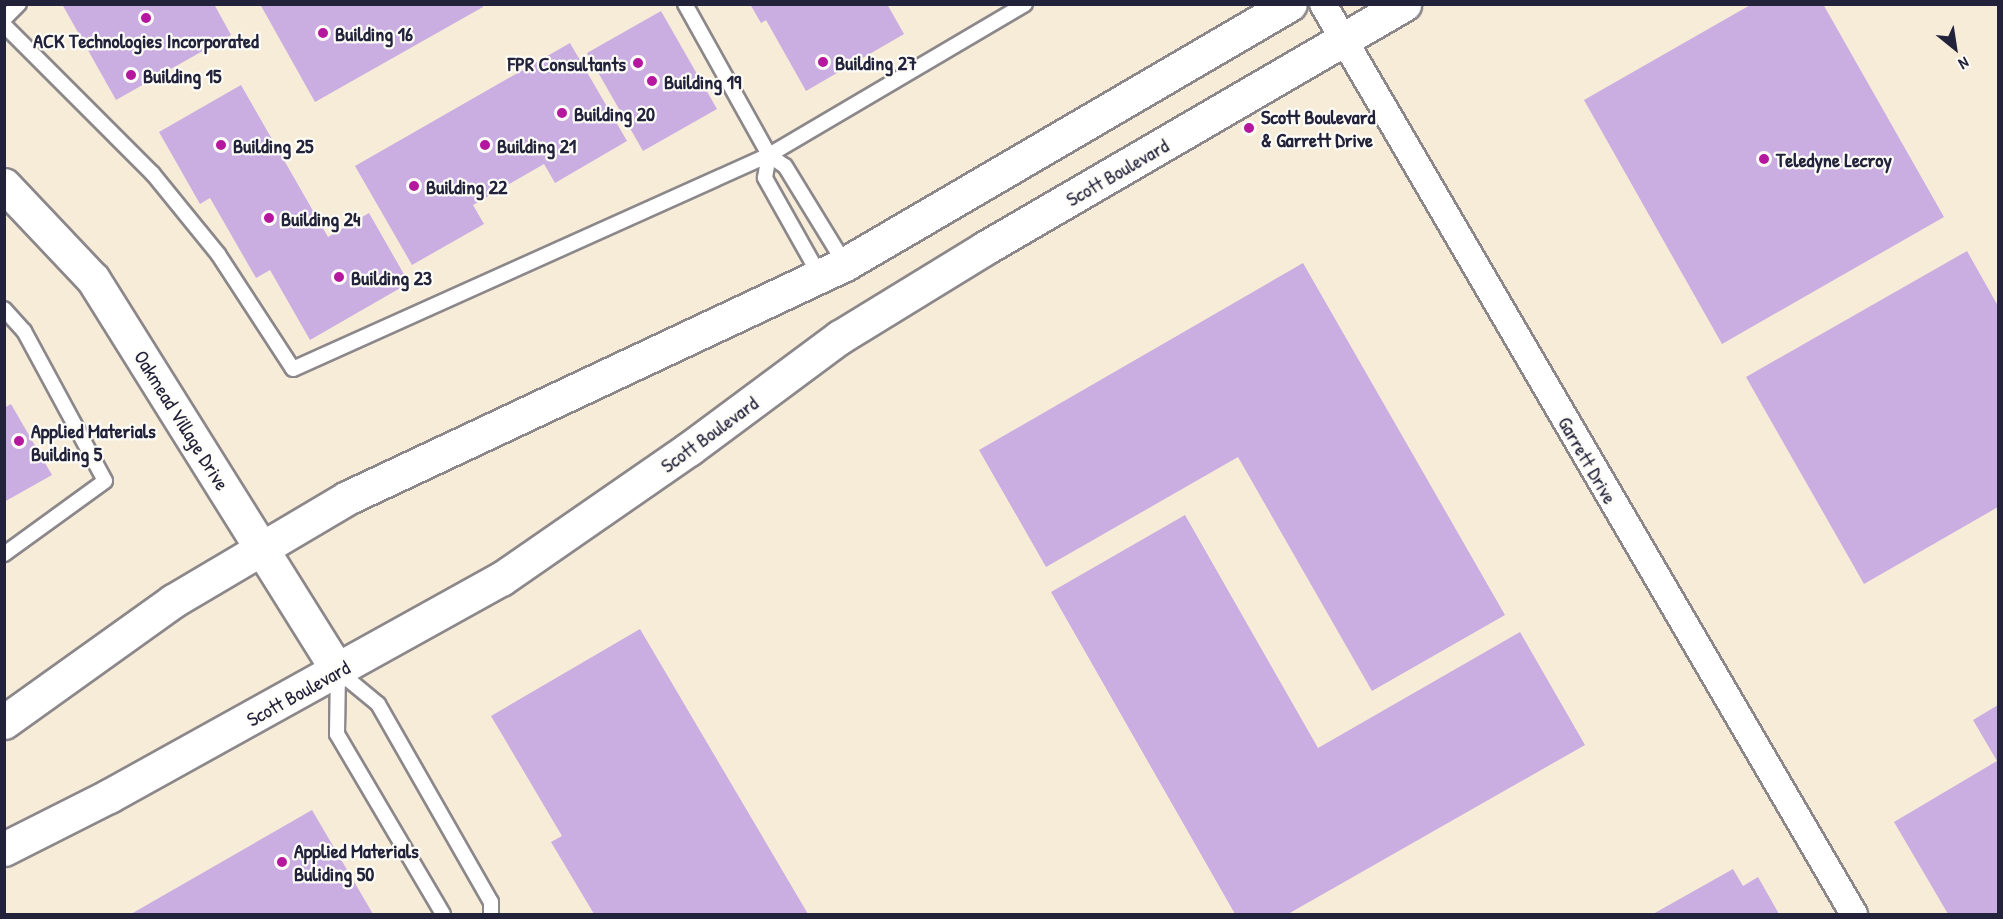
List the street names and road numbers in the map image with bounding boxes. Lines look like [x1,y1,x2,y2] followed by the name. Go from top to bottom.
[1062,133,1172,211] street label: Scott Boulevard
[129,346,235,494] street label: Oakmead Village Drive
[656,391,762,477] street label: Scott Boulevard
[1553,412,1623,508] street label: Garrett Drive
[242,655,354,731] street label: Scott Boulevard

